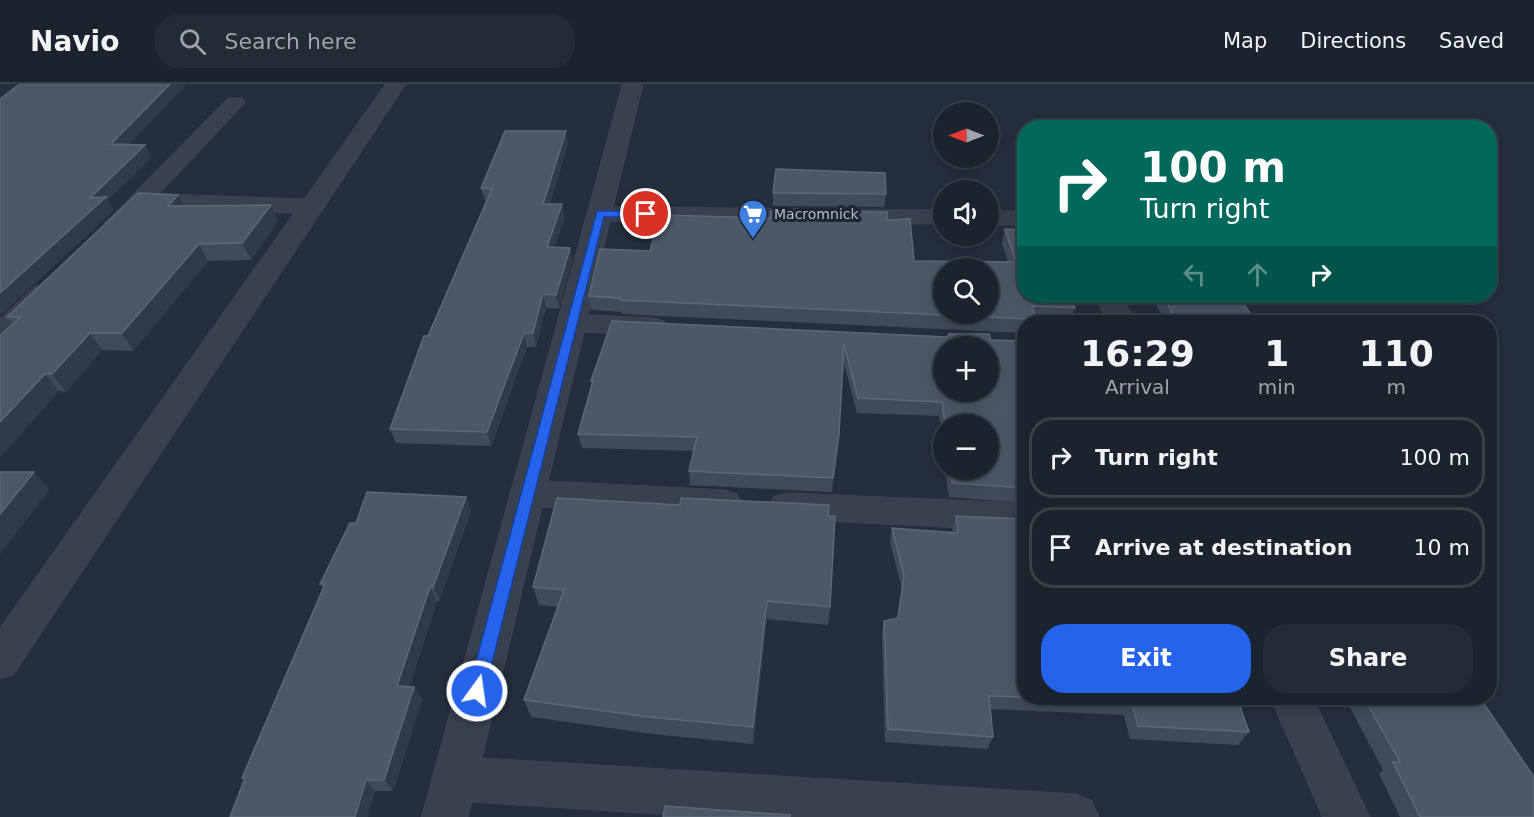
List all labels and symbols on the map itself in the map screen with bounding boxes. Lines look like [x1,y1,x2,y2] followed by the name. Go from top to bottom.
[933,102,999,168] north arrow
[620,188,671,239] pin
[737,198,769,240] supermarket icon: Macromnick
[774,206,859,222] place label: Macromnick
[445,659,509,723] position arrow

